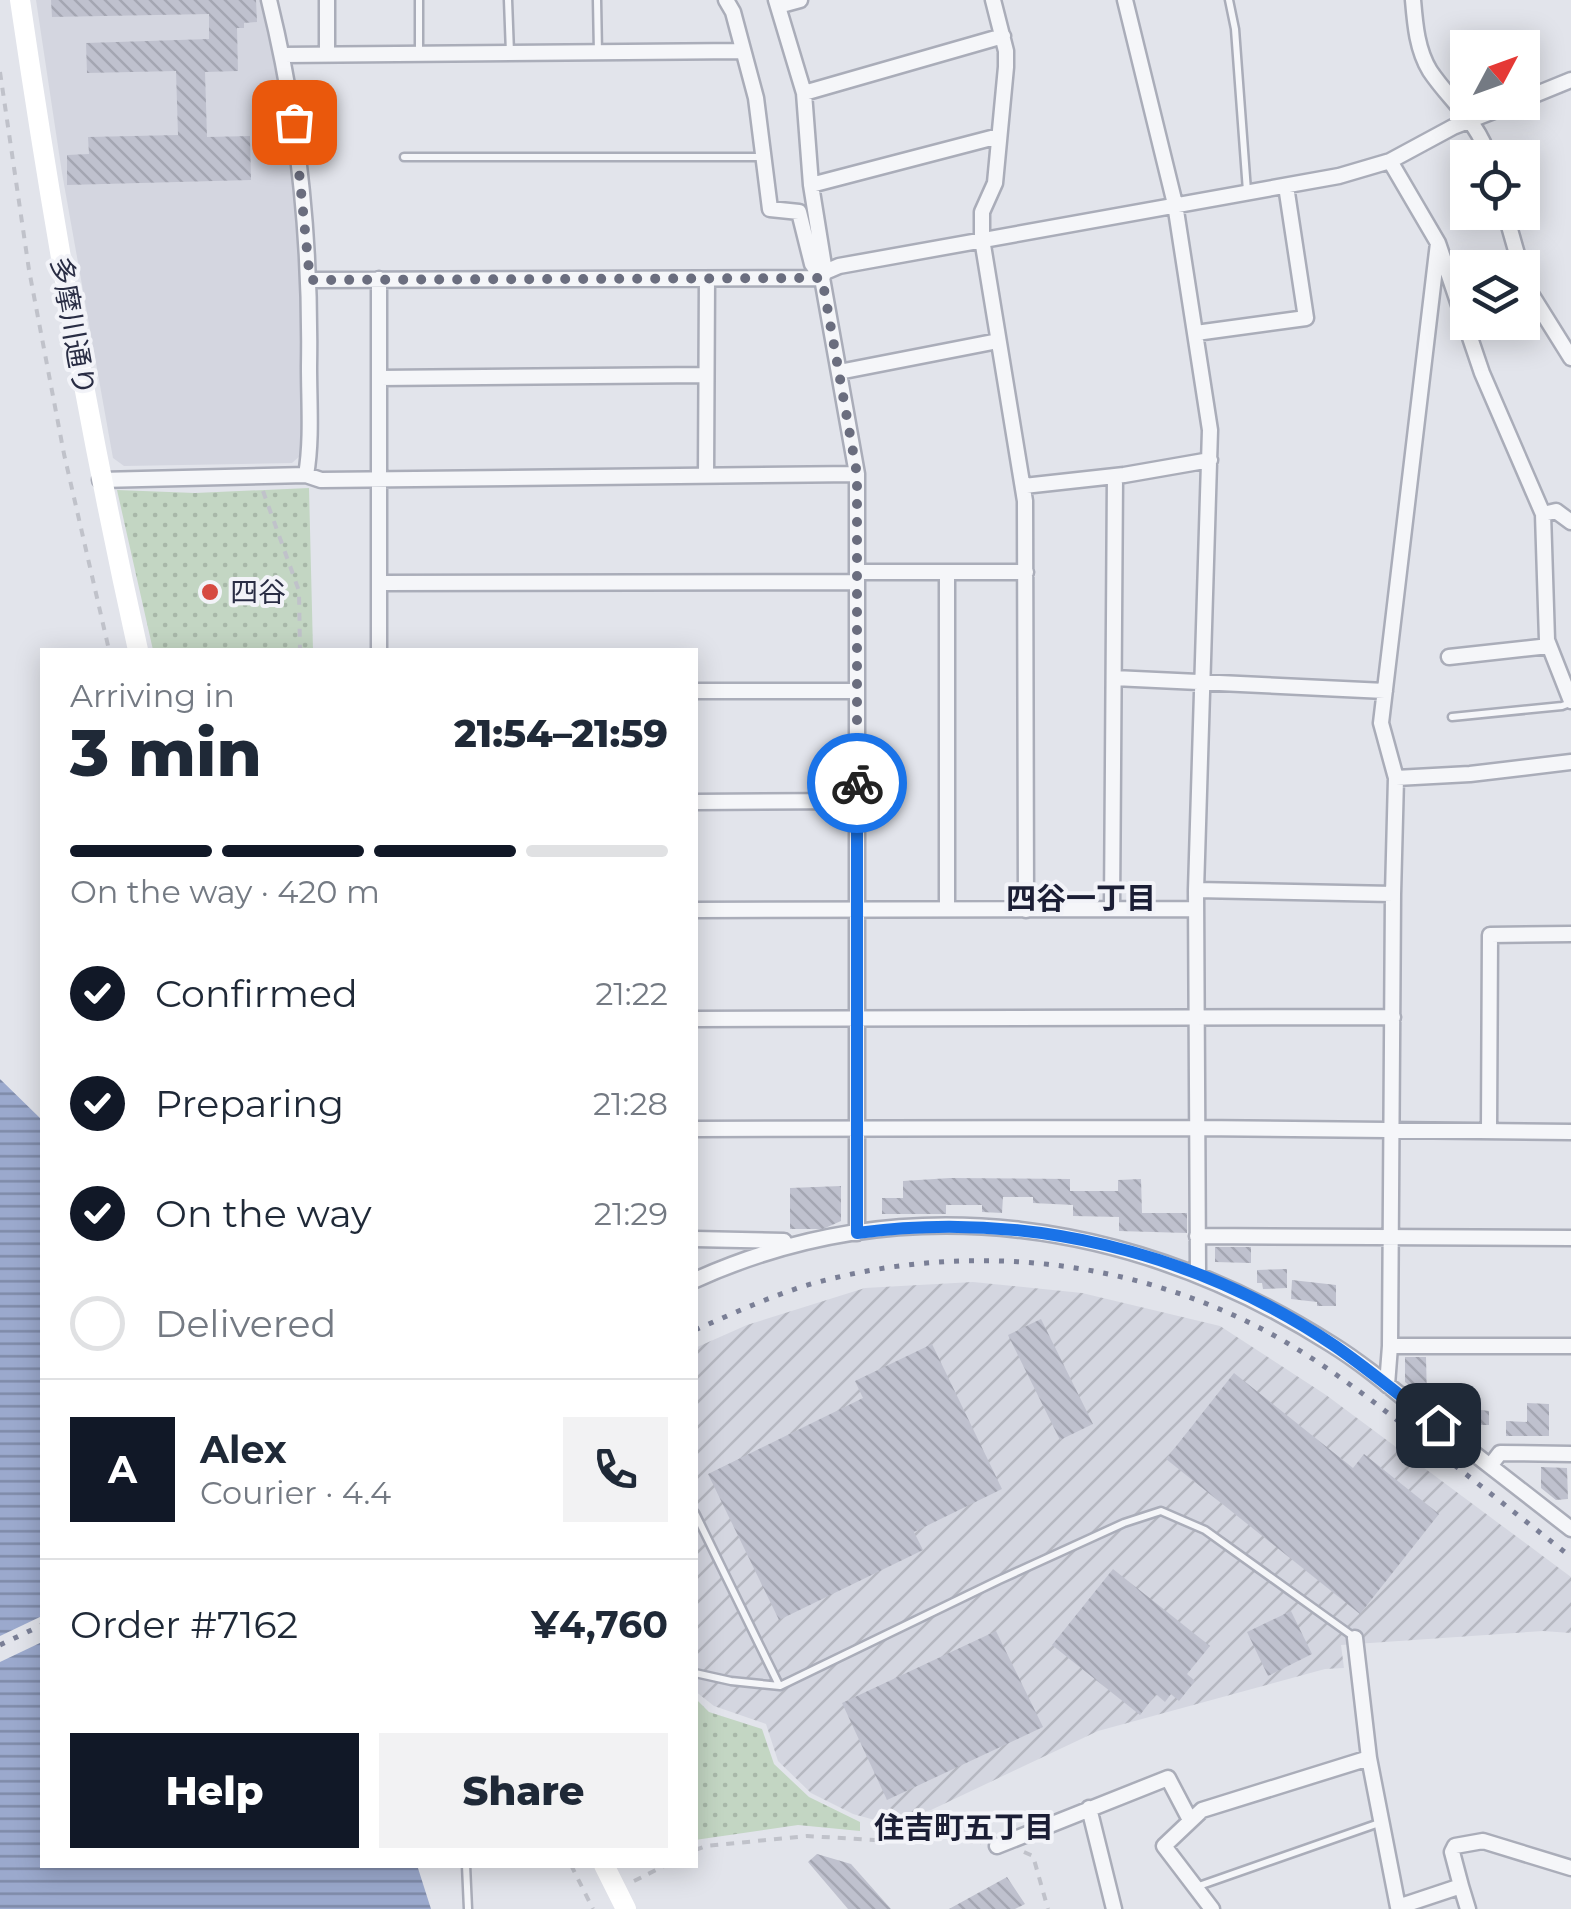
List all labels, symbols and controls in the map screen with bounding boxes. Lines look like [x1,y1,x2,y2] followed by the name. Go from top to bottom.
[1450,30,1540,120] north arrow
[1450,30,1540,340] map controls
[252,80,337,165] pin
[267,95,322,150] icon: bag
[1450,140,1540,230] button: locate
[1450,250,1540,340] button: layers
[44,254,102,398] street label: 多摩川通り
[230,575,286,609] place label: 四谷
[199,581,221,603] marker: 四谷
[70,676,235,715] text: Arriving in
[454,710,668,757] text: 21:54–21:59
[70,713,262,792] text: 3 min
[807,733,907,833] courier
[830,756,885,811] icon: bike
[70,872,380,911] text: On the way · 420 m
[1006,880,1156,917] district label: 四谷一丁目
[70,966,125,1021] icon: check
[155,970,358,1017] text: Confirmed
[595,974,668,1013] text: 21:22
[70,1076,125,1131] icon: check
[155,1080,344,1127] text: Preparing
[593,1084,668,1123] text: 21:28
[70,1186,125,1241] icon: check
[155,1190,372,1237] text: On the way
[594,1194,668,1233] text: 21:29
[155,1300,336,1347] text: Delivered
[1396,1383,1481,1468] pin
[1411,1398,1466,1453] icon: home
[563,1417,668,1522] button: phone
[200,1426,287,1473] text: Alex
[108,1446,137,1493] text: A
[200,1473,391,1512] text: Courier · 4.4
[70,1601,298,1648] text: Order #7162
[531,1601,668,1648] text: ¥4,760
[70,1733,359,1848] button: Help
[379,1733,668,1848] button: Share
[874,1809,1054,1846] district label: 住吉町五丁目

